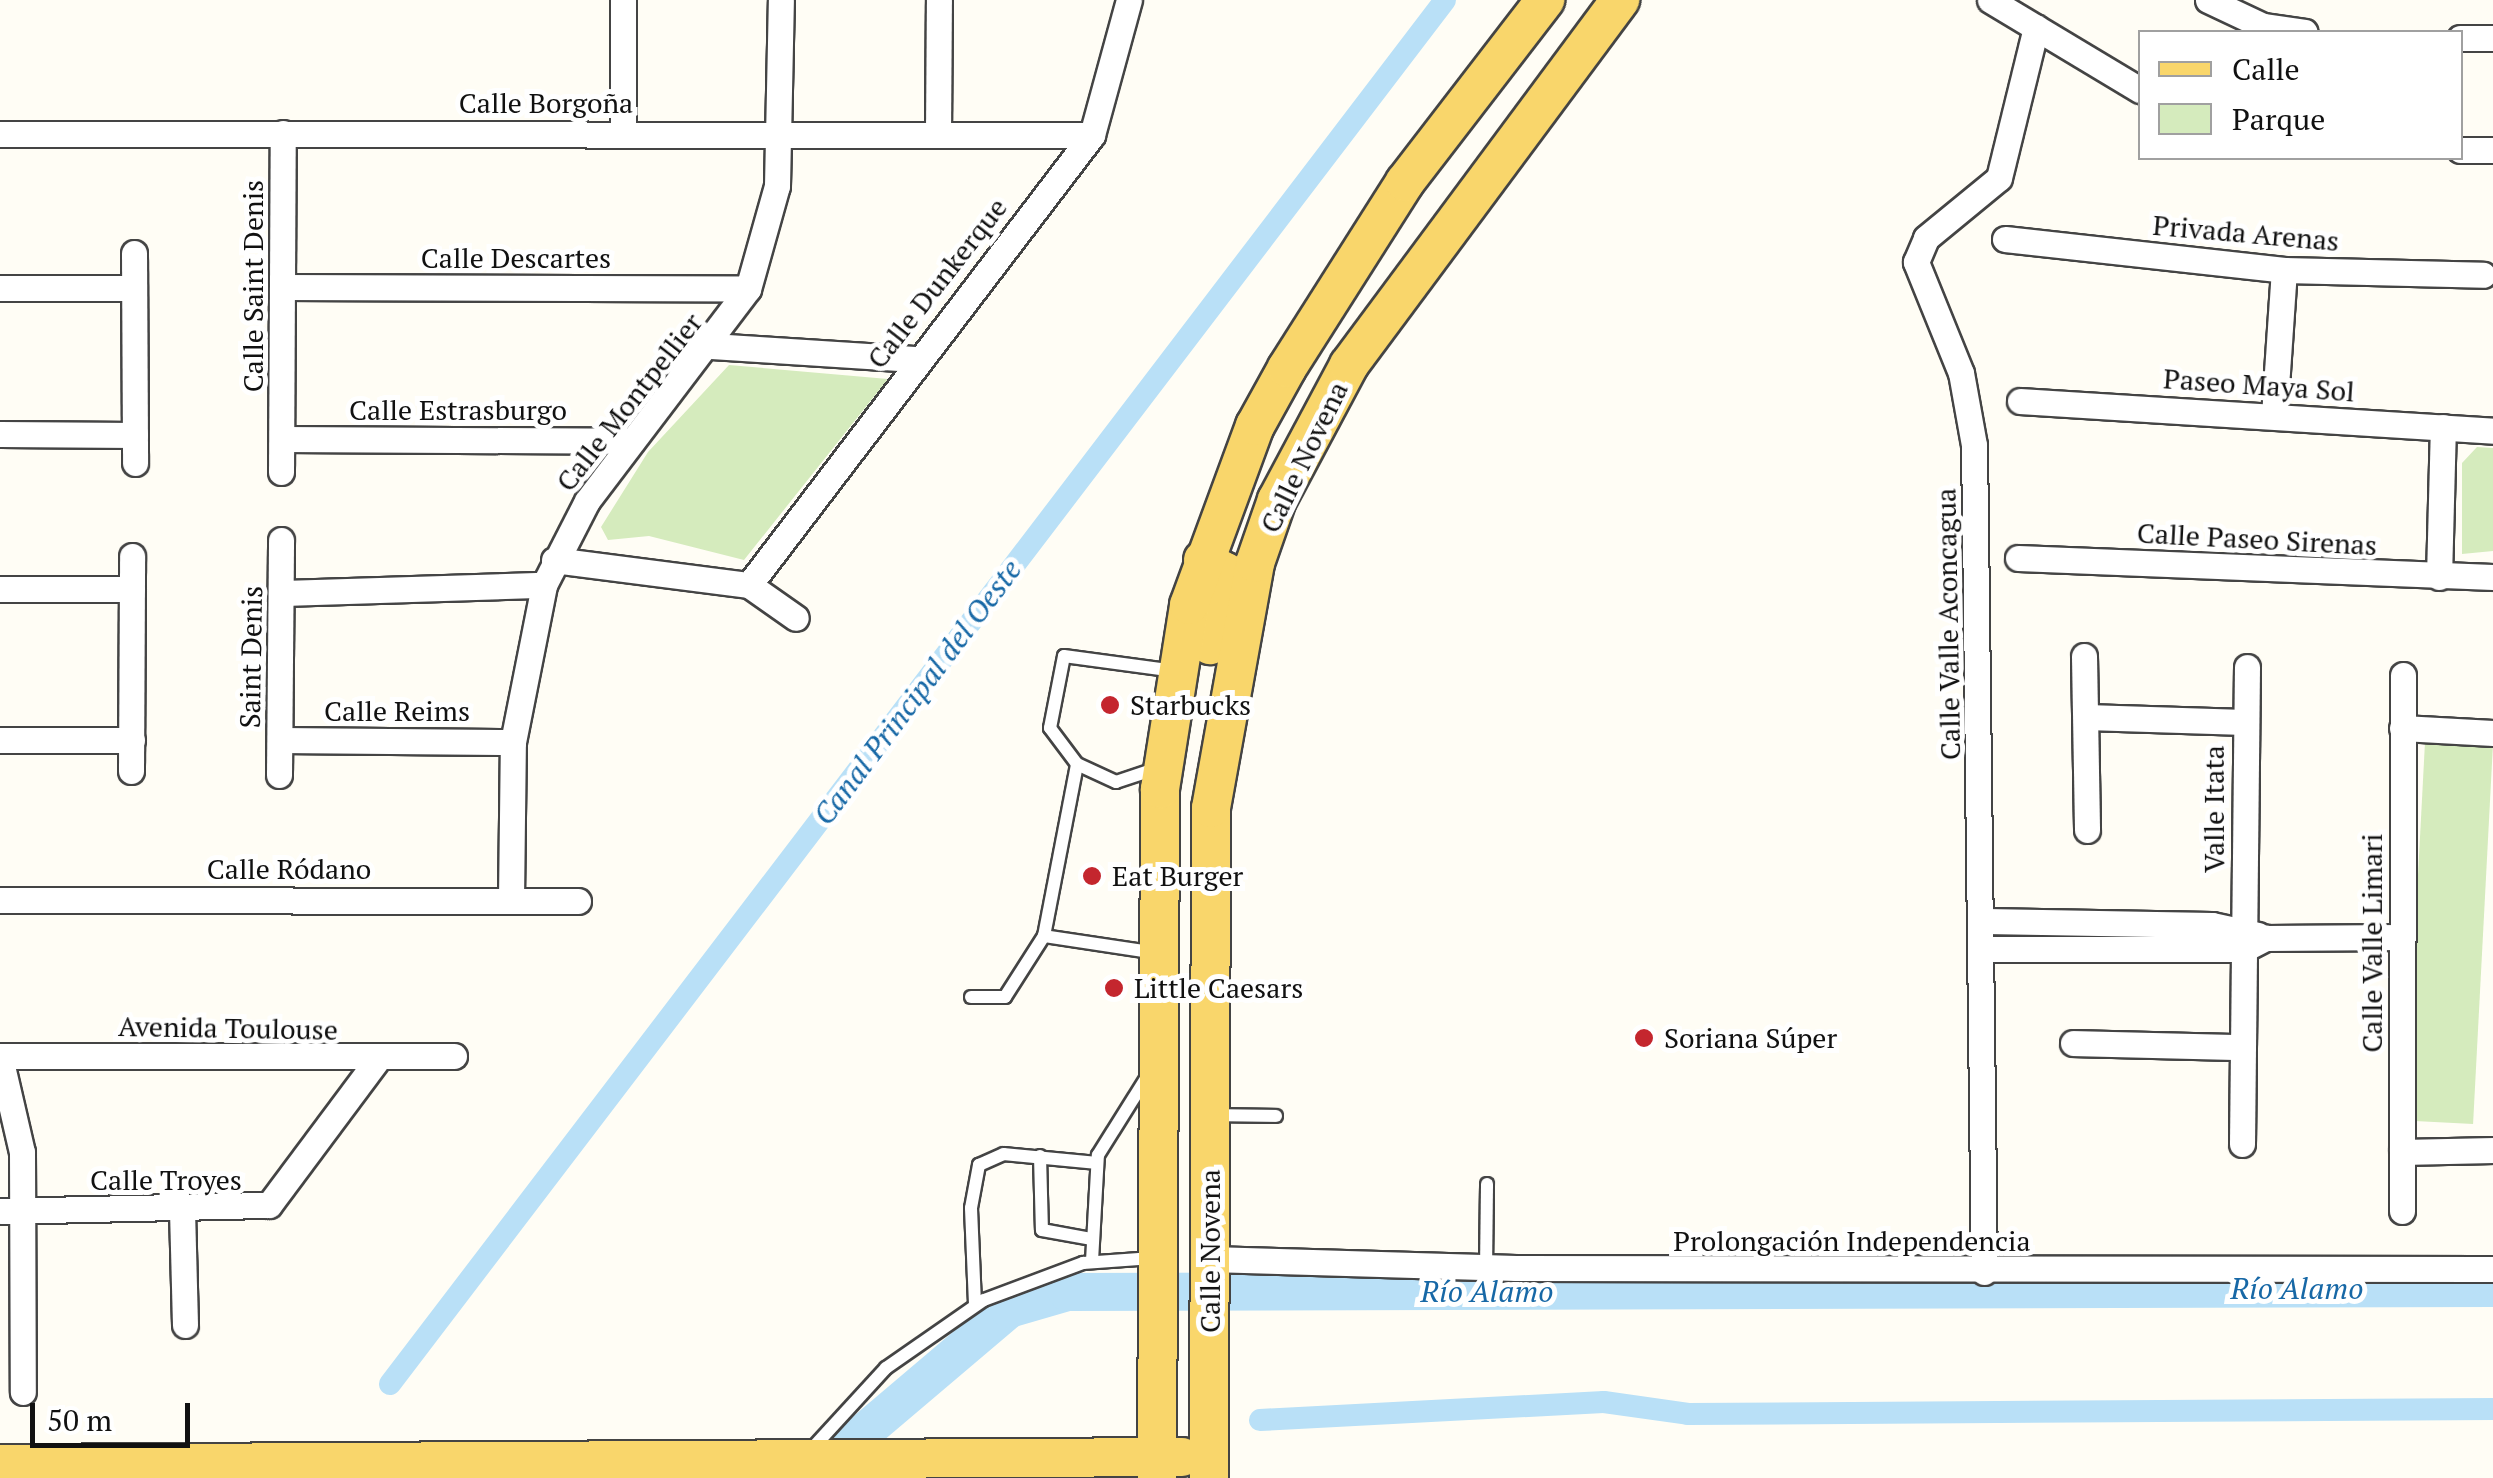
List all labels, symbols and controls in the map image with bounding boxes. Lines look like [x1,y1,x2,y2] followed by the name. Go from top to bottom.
[2138,30,2463,160] legend
[2232,49,2300,89] text: Calle
[459,86,633,120] street label: Calle Borgoña
[2232,99,2325,139] text: Parque
[236,180,270,392] street label: Calle Saint Denis
[860,191,1014,375] street label: Calle Dunkerque
[2151,208,2341,258] street label: Privada Arenas
[421,241,611,275] street label: Calle Descartes
[549,306,709,498] street label: Calle Montpellier
[2162,362,2356,408] street label: Paseo Maya Sol
[1253,376,1355,538] street label: Calle Novena
[349,393,567,427] street label: Calle Estrasburgo
[1929,487,1967,761] street label: Calle Valle Aconcagua
[2136,516,2378,562] street label: Calle Paseo Sirenas
[805,552,1029,832] water label: Canal Principal del Oeste
[233,585,269,729] street label: Saint Denis
[1130,688,1251,722] place label: Starbucks
[324,694,470,728] street label: Calle Reims
[1099,694,1121,716] marker: Starbucks
[2197,745,2231,873] street label: Valle Itata
[2355,833,2389,1053] street label: Calle Valle Limari
[207,852,371,886] street label: Calle Ródano
[1112,859,1243,893] place label: Eat Burger
[1081,865,1103,887] marker: Eat Burger
[1134,971,1303,1005] place label: Little Caesars
[1103,977,1125,999] marker: Little Caesars
[118,1009,338,1047] street label: Avenida Toulouse
[1664,1021,1837,1055] place label: Soriana Súper
[1633,1027,1655,1049] marker: Soriana Súper
[90,1163,242,1197] street label: Calle Troyes
[1193,1169,1227,1333] street label: Calle Novena
[1673,1224,2031,1258] street label: Prolongación Independencia
[2230,1270,2364,1306] water label: Río Alamo
[1420,1273,1554,1309] water label: Río Alamo
[35,1383,195,1445] scale bar
[47,1400,112,1440] text: 50 m

